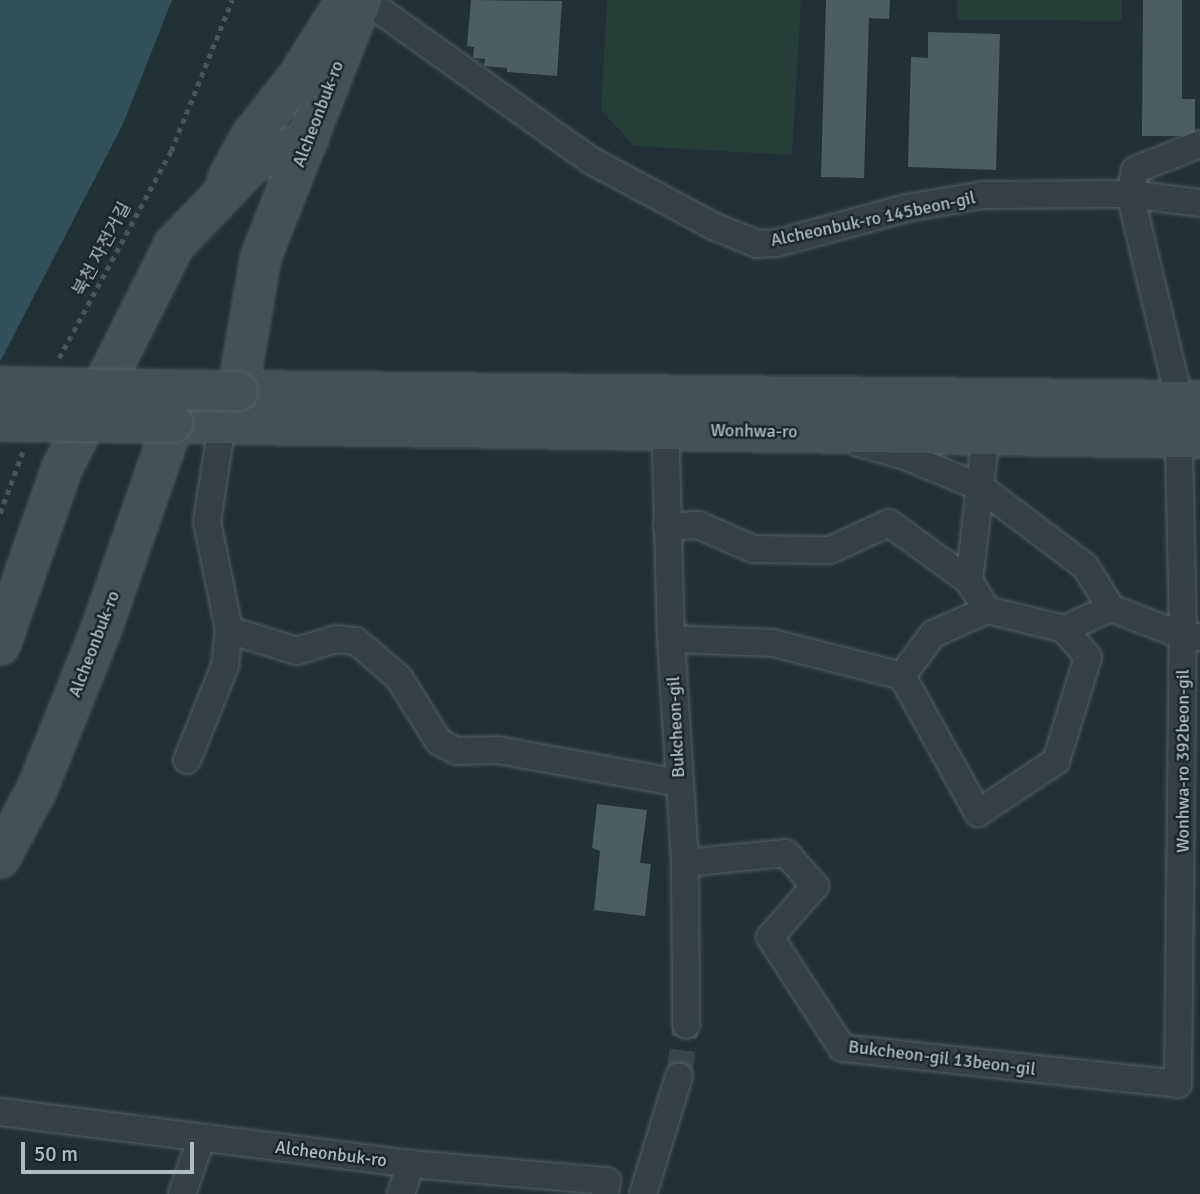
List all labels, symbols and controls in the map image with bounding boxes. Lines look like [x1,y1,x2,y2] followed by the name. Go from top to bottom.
[288,58,348,170] street label: Alcheonbuk-ro
[769,187,977,251] street label: Alcheonbuk-ro 145beon-gil
[68,198,136,300] street label: 북천 자전거길
[710,419,798,443] street label: Wonhwa-ro
[64,588,124,700] street label: Alcheonbuk-ro
[1172,669,1194,853] street label: Wonhwa-ro 392beon-gil
[663,676,689,778] street label: Bukcheon-gil
[847,1036,1037,1080] street label: Bukcheon-gil 13beon-gil
[24,1128,198,1172] scale bar
[274,1136,388,1172] street label: Alcheonbuk-ro
[34,1141,78,1167] text: 50 m

